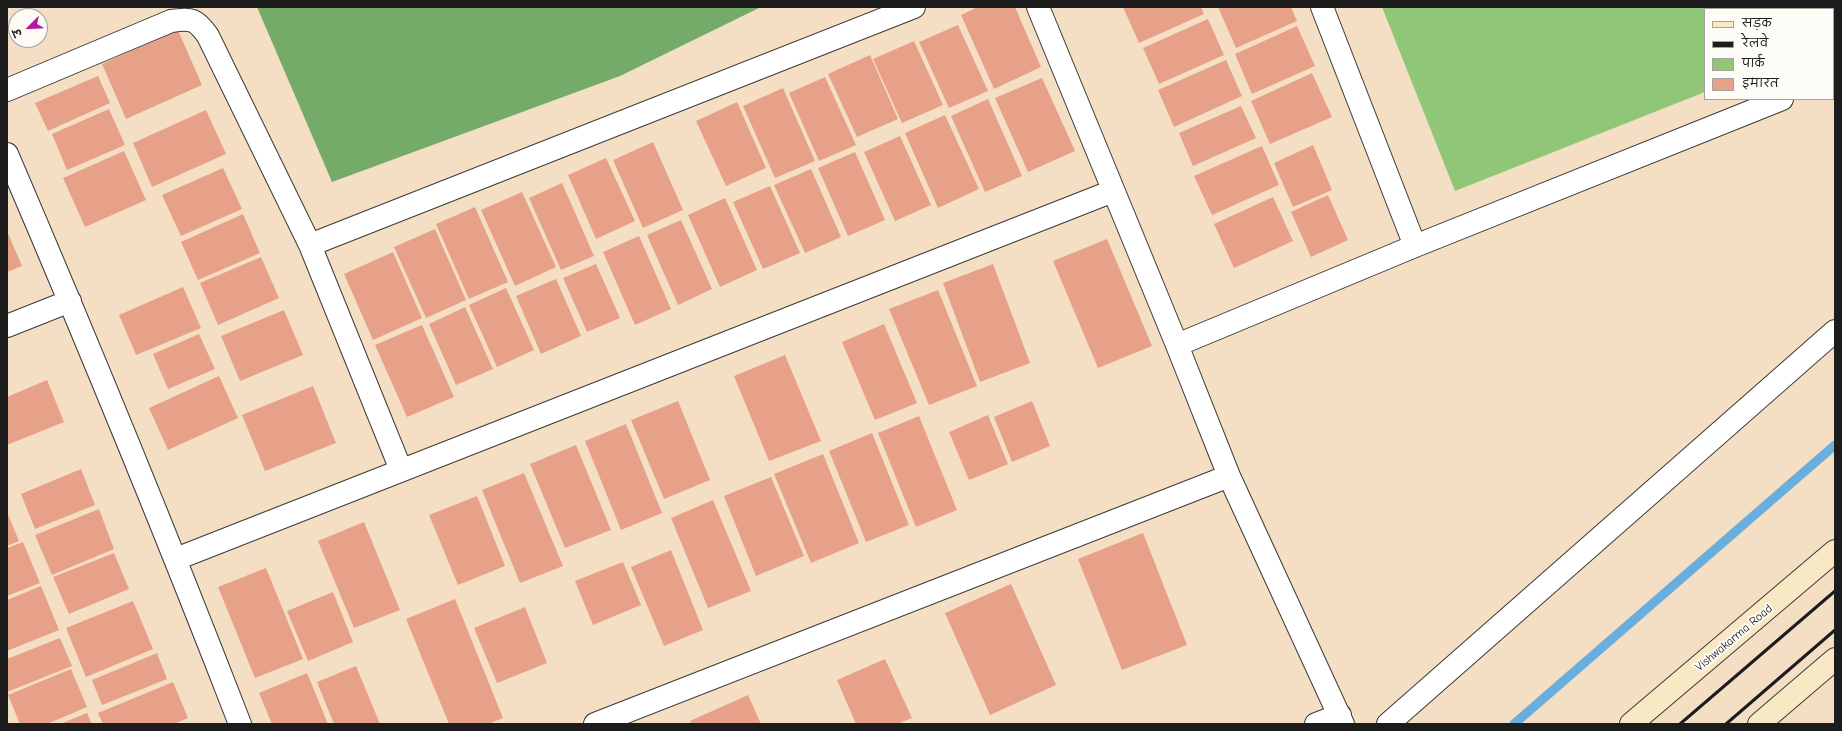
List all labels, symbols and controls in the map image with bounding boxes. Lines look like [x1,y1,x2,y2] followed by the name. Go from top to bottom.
[8,8,48,48] north arrow
[1704,8,1834,100] legend
[1742,16,1772,30] text: सड़क
[10,27,25,39] text: उ
[1742,36,1768,50] text: रेलवे
[1742,56,1765,70] text: पार्क
[1742,76,1779,90] text: इमारत
[1692,602,1776,674] street label: Vishwakarma Road

